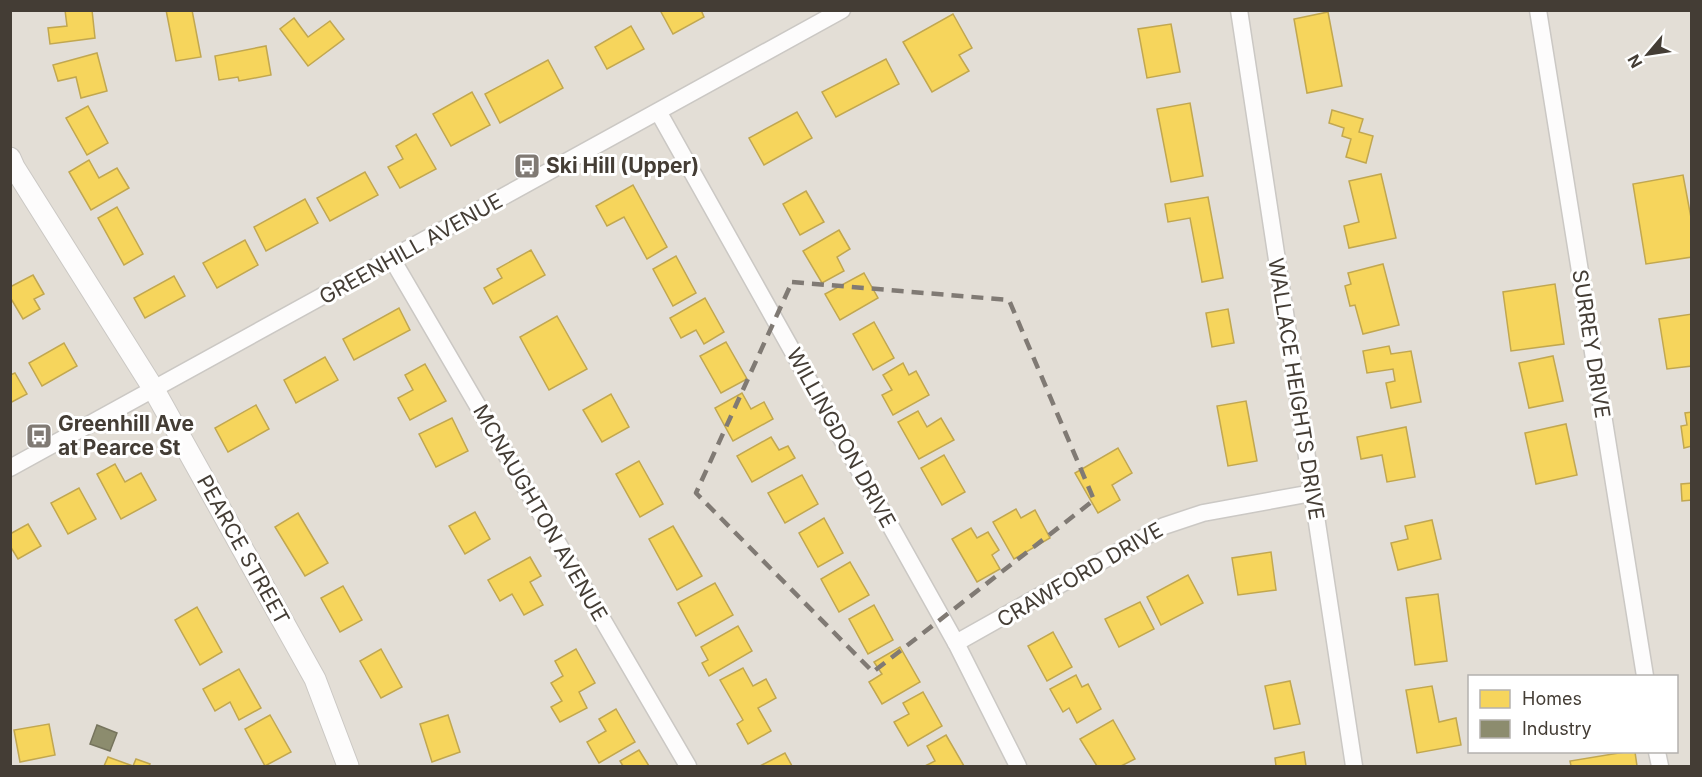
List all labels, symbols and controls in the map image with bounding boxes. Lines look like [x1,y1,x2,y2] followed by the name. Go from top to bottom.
[1618,24,1678,84] north arrow
[1623,51,1647,71] text: N
[512,151,542,181] bus stop icon: Ski Hill (Upper)
[546,153,699,178] place label: Ski Hill (Upper)
[315,188,507,309] street label: GREENHILL AVENUE
[1263,256,1330,522] street label: WALLACE HEIGHTS DRIVE
[1567,268,1616,420] street label: SURREY DRIVE
[782,344,901,532] street label: WILLINGDON DRIVE
[468,400,613,626] street label: MCNAUGHTON AVENUE
[58,411,194,460] place label: Greenhill Ave at Pearce St
[24,421,54,451] bus stop icon: Greenhill Ave at Pearce St
[192,471,295,629] street label: PEARCE STREET
[992,517,1167,632] street label: CRAWFORD DRIVE
[1468,675,1678,753] legend
[1522,688,1582,709] text: Homes
[1522,718,1592,739] text: Industry

